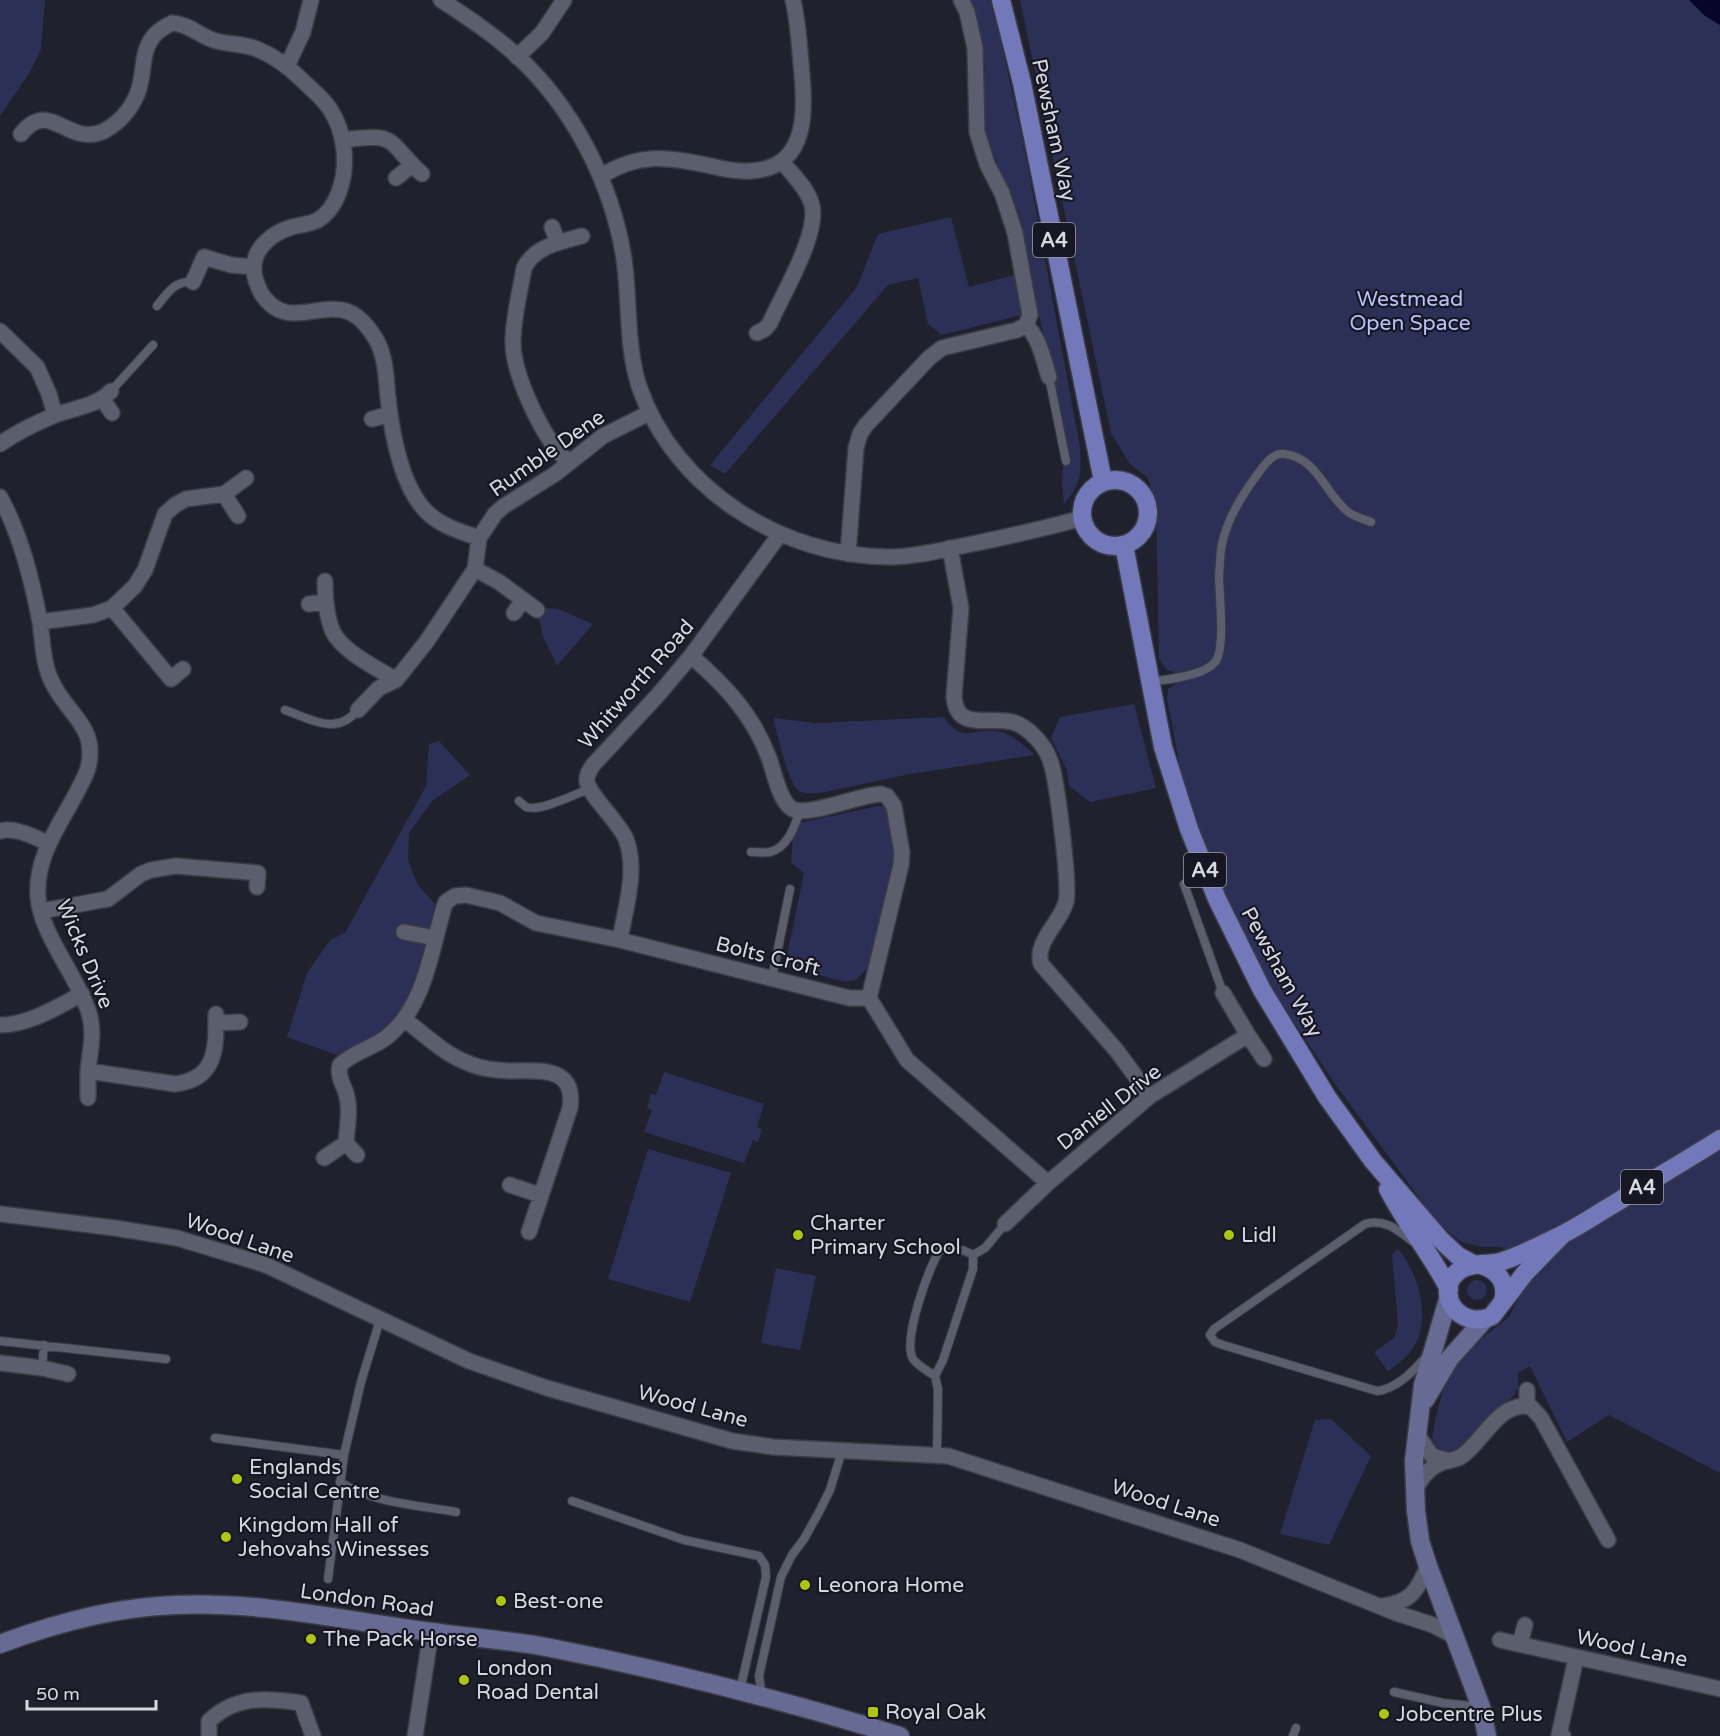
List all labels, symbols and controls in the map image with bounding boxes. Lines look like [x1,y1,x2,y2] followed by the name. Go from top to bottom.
[1026,57,1081,204] street label: Pewsham Way
[1033,223,1075,257] road number: A4
[1349,287,1471,336] park label: Westmead Open Space
[485,404,610,502] street label: Rumble Dene
[573,614,699,754] street label: Whitworth Road
[1184,853,1226,887] road number: A4
[50,896,119,1013] street label: Wicks Drive
[1236,903,1328,1042] street label: Pewsham Way
[713,931,823,982] street label: Bolts Croft
[1052,1059,1166,1156] street label: Daniell Drive
[1621,1170,1663,1204] road number: A4
[182,1208,297,1269] street label: Wood Lane
[810,1211,961,1260] place label: Charter Primary School
[1241,1223,1277,1248] place label: Lidl
[791,1228,805,1242] marker: Charter Primary School
[1222,1228,1236,1242] marker: Lidl
[635,1380,751,1433] street label: Wood Lane
[249,1455,380,1504] place label: Englands Social Centre
[230,1472,244,1486] marker: Englands Social Centre
[1108,1474,1224,1533] street label: Wood Lane
[238,1513,429,1562] place label: Kingdom Hall of Jehovahs Winesses
[219,1530,233,1544] marker: Kingdom Hall of Jehovahs Winesses
[817,1573,964,1598] place label: Leonora Home
[798,1578,812,1592] marker: Leonora Home
[298,1579,435,1622] street label: London Road
[513,1589,603,1614] place label: Best-one
[494,1594,508,1608] marker: Best-one
[1574,1625,1690,1672] street label: Wood Lane
[323,1627,478,1652] place label: The Pack Horse
[304,1632,318,1646] marker: The Pack Horse
[476,1656,599,1705] place label: London Road Dental
[27,1673,156,1711] scale bar
[457,1673,471,1687] marker: London Road Dental
[36,1683,80,1705] text: 50 m
[885,1700,986,1725] place label: Royal Oak
[1396,1702,1543,1727] place label: Jobcentre Plus
[866,1705,880,1719] marker: Royal Oak
[1377,1707,1391,1721] marker: Jobcentre Plus

